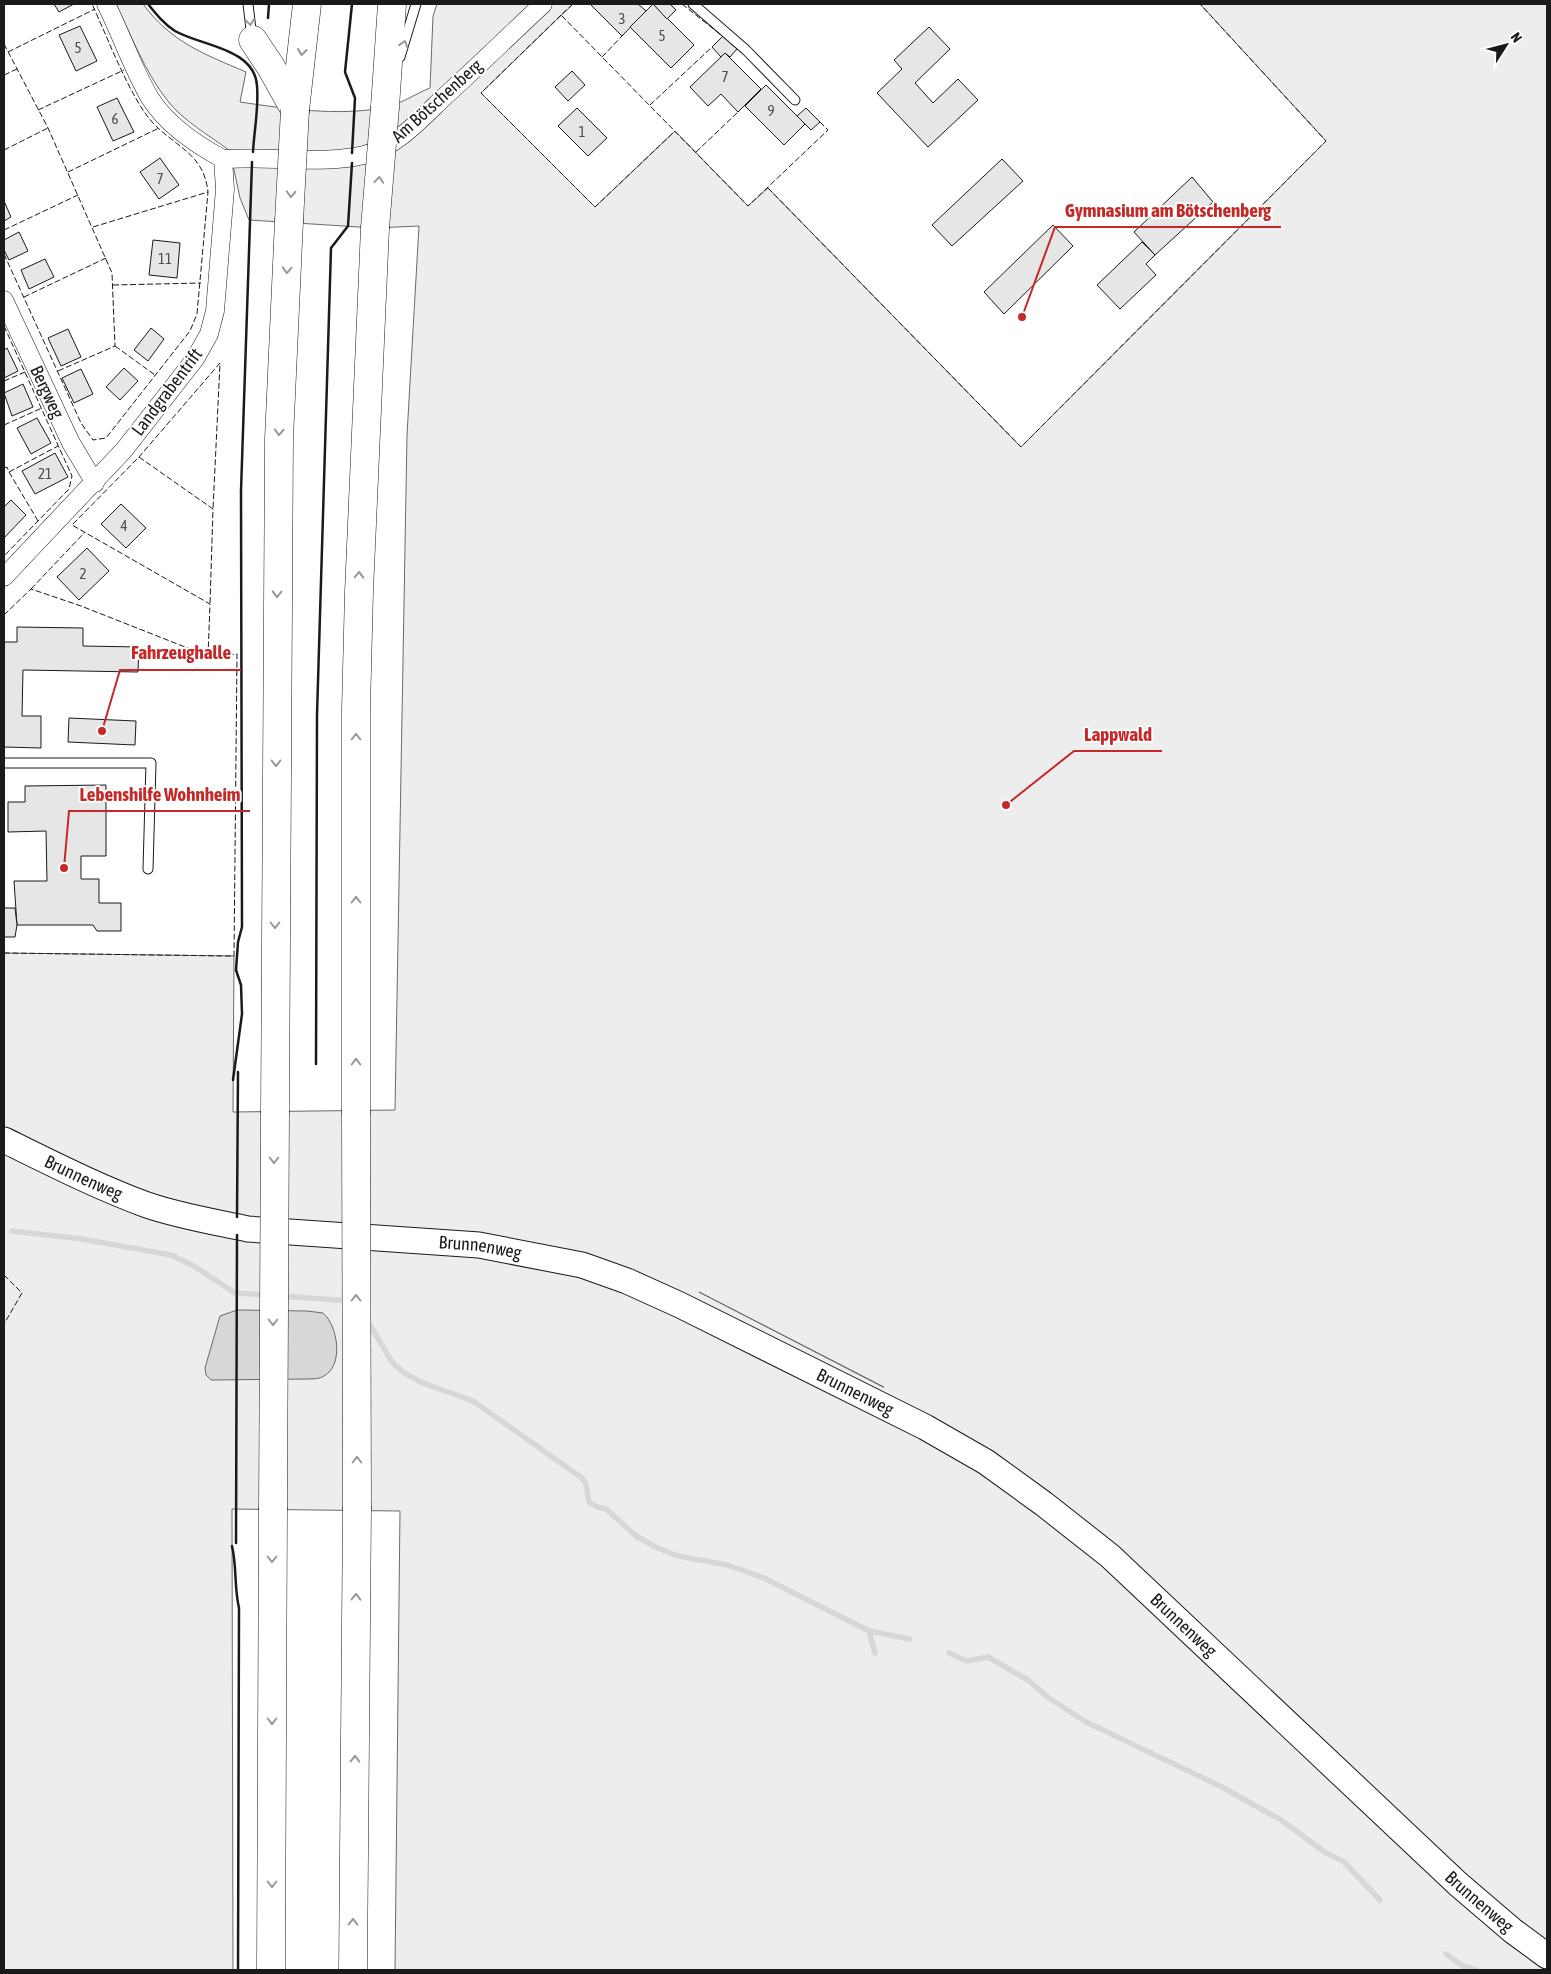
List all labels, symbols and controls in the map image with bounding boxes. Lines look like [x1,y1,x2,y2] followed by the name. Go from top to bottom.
[618,10,626,27] house number: 3
[244,18,255,26] one-way arrow
[1481,20,1531,70] north arrow
[658,27,666,44] house number: 5
[1508,29,1525,45] text: N
[74,39,82,56] house number: 5
[398,40,408,48] one-way arrow
[297,49,308,57] one-way arrow
[387,54,486,147] street label: Am Bötschenberg
[721,68,729,85] house number: 7
[767,102,775,119] house number: 9
[111,110,119,127] house number: 6
[578,123,586,140] house number: 1
[156,170,164,187] house number: 7
[374,175,385,183] one-way arrow
[285,190,296,198] one-way arrow
[1055,193,1281,227] callout: Gymnasium am Bötschenberg
[1065,199,1272,221] text: Gymnasium am Bötschenberg
[158,250,172,267] house number: 11
[281,266,292,274] one-way arrow
[127,344,206,440] street label: Landgrabentrift
[26,362,69,422] street label: Bergweg
[274,428,285,436] one-way arrow
[38,465,52,482] house number: 21
[120,517,128,534] house number: 4
[79,565,87,582] house number: 2
[354,571,365,579] one-way arrow
[272,591,282,599] one-way arrow
[120,636,241,670] callout: Fahrzeughalle
[131,641,231,663] text: Fahrzeughalle
[1074,717,1162,751] callout: Lappwald
[1084,723,1152,745] text: Lappwald
[351,733,361,741] one-way arrow
[271,759,281,767] one-way arrow
[69,777,250,811] callout: Lebenshilfe Wohnheim
[79,783,241,805] text: Lebenshilfe Wohnheim
[351,896,361,904] one-way arrow
[270,922,280,929] one-way arrow
[351,1058,361,1066] one-way arrow
[41,1150,126,1204] street label: Brunnenweg
[269,1156,279,1164] one-way arrow
[438,1231,524,1263] street label: Brunnenweg
[351,1294,362,1302] one-way arrow
[268,1319,279,1327] one-way arrow
[813,1364,898,1420] street label: Brunnenweg
[352,1456,362,1464] one-way arrow
[267,1556,277,1563] one-way arrow
[1146,1589,1222,1661] street label: Brunnenweg
[351,1592,361,1600] one-way arrow
[267,1718,277,1726] one-way arrow
[350,1755,360,1762] one-way arrow
[1441,1866,1518,1937] street label: Brunnenweg
[267,1880,277,1888] one-way arrow
[348,1917,358,1925] one-way arrow

